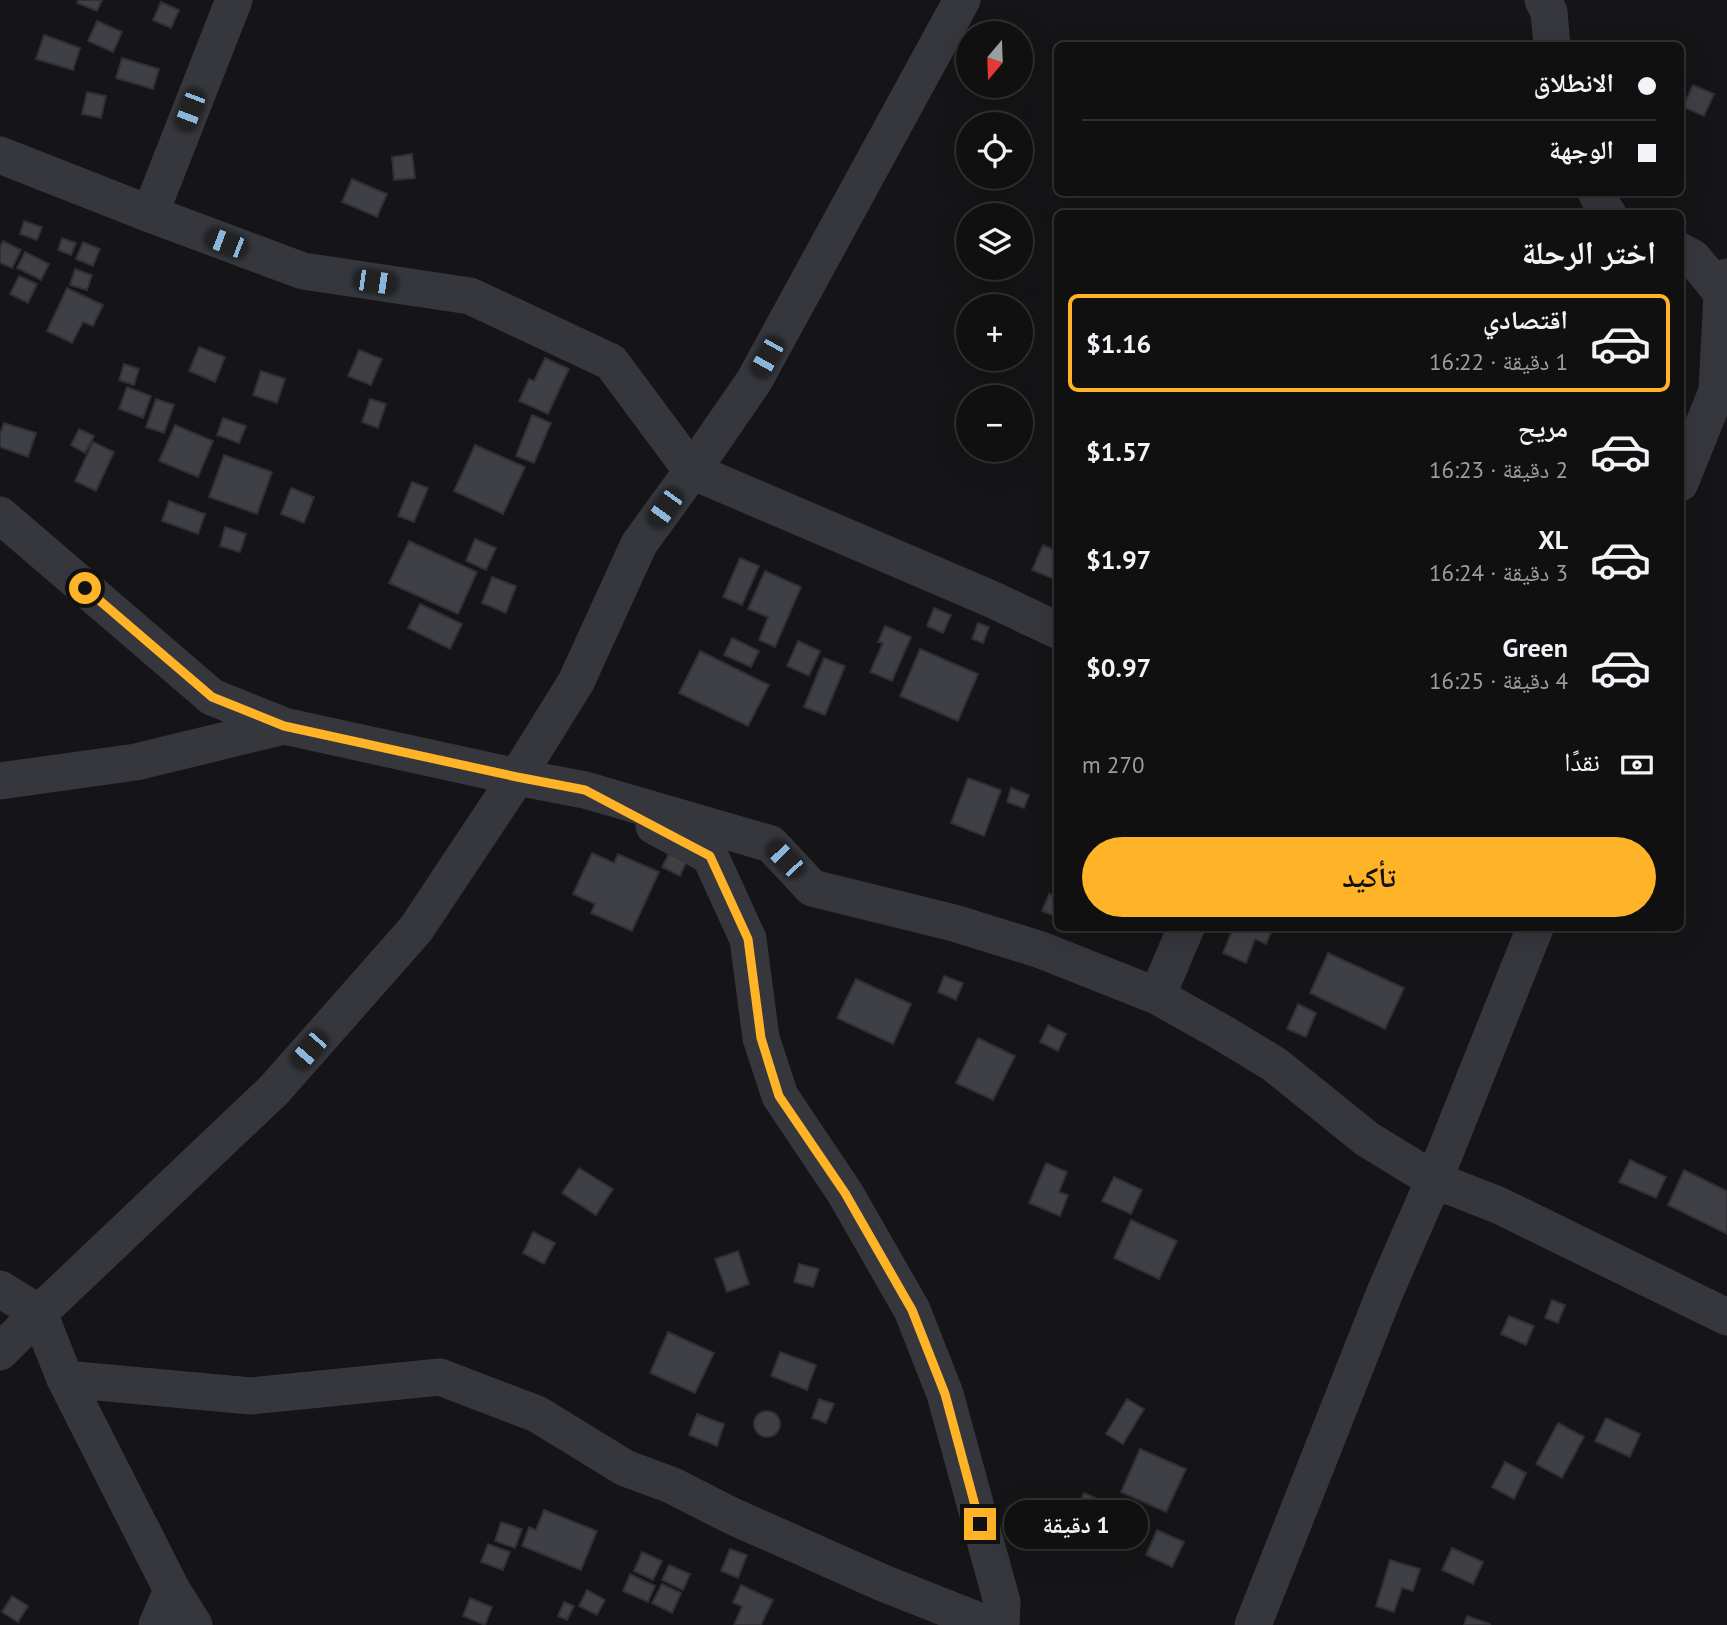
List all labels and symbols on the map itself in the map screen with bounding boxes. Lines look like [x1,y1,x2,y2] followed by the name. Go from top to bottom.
[956,21,1032,98] north arrow
[173,87,208,133] car
[203,226,250,260] car
[353,269,398,295] car
[748,334,787,380] car
[645,485,686,531] car
[69,572,101,604] route start
[763,837,808,881] car
[288,1027,331,1073] car
[1004,1500,1148,1548] callout: 1 دقيقة
[964,1508,996,1540] route end

